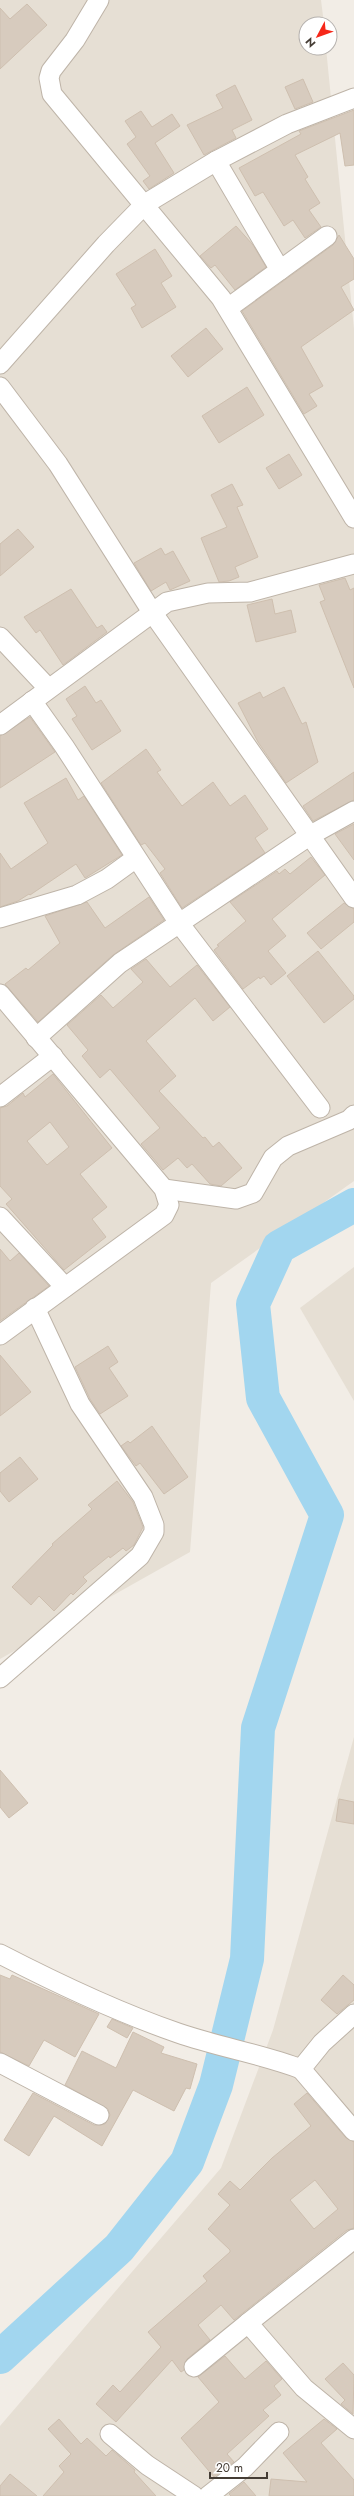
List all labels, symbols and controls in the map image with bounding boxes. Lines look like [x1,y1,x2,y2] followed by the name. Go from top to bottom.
[298,16,338,56] north arrow
[302,34,319,51] text: N
[210,2454,267,2480] scale bar
[216,2459,243,2477] text: 20 m

